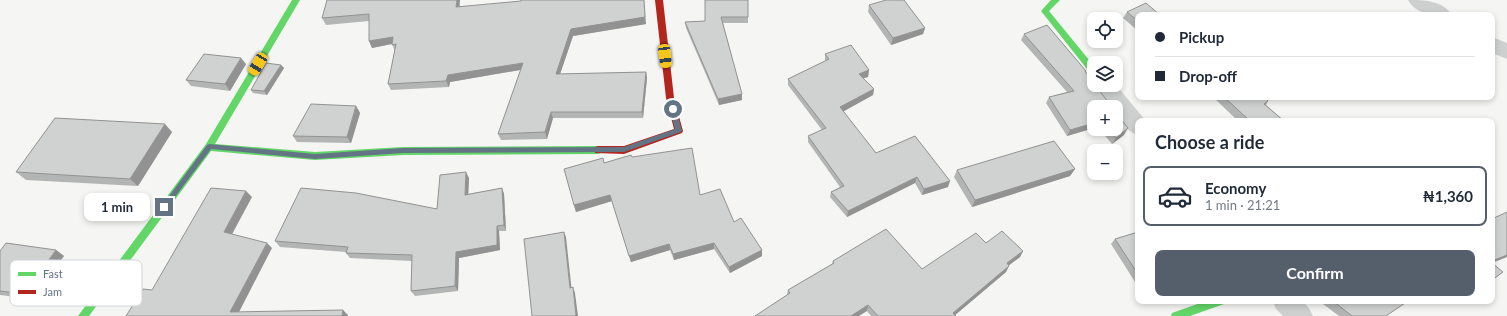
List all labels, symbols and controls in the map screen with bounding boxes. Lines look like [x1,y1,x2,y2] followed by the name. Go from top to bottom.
[1087,12,1123,180] map controls
[1087,12,1123,48] button: locate
[1179,28,1224,46] text: Pickup
[658,43,672,69] car
[247,51,269,77] car
[1087,56,1123,92] button: layers
[1179,67,1237,85] text: Drop-off
[664,100,682,118] route start
[1087,100,1123,136] button: +
[1155,131,1264,153] text: Choose a ride
[1087,144,1123,180] button: −
[1157,178,1193,214] icon: car
[1205,179,1266,197] text: Economy
[1423,187,1473,205] text: ₦1,360
[84,193,150,221] callout: 1 min
[1205,197,1280,213] text: 1 min · 21:21
[155,198,173,216] route end
[101,199,133,215] text: 1 min
[1155,250,1475,296] button: Confirm
[10,260,142,306] legend
[43,267,63,280] text: Fast
[43,285,62,298] text: Jam

